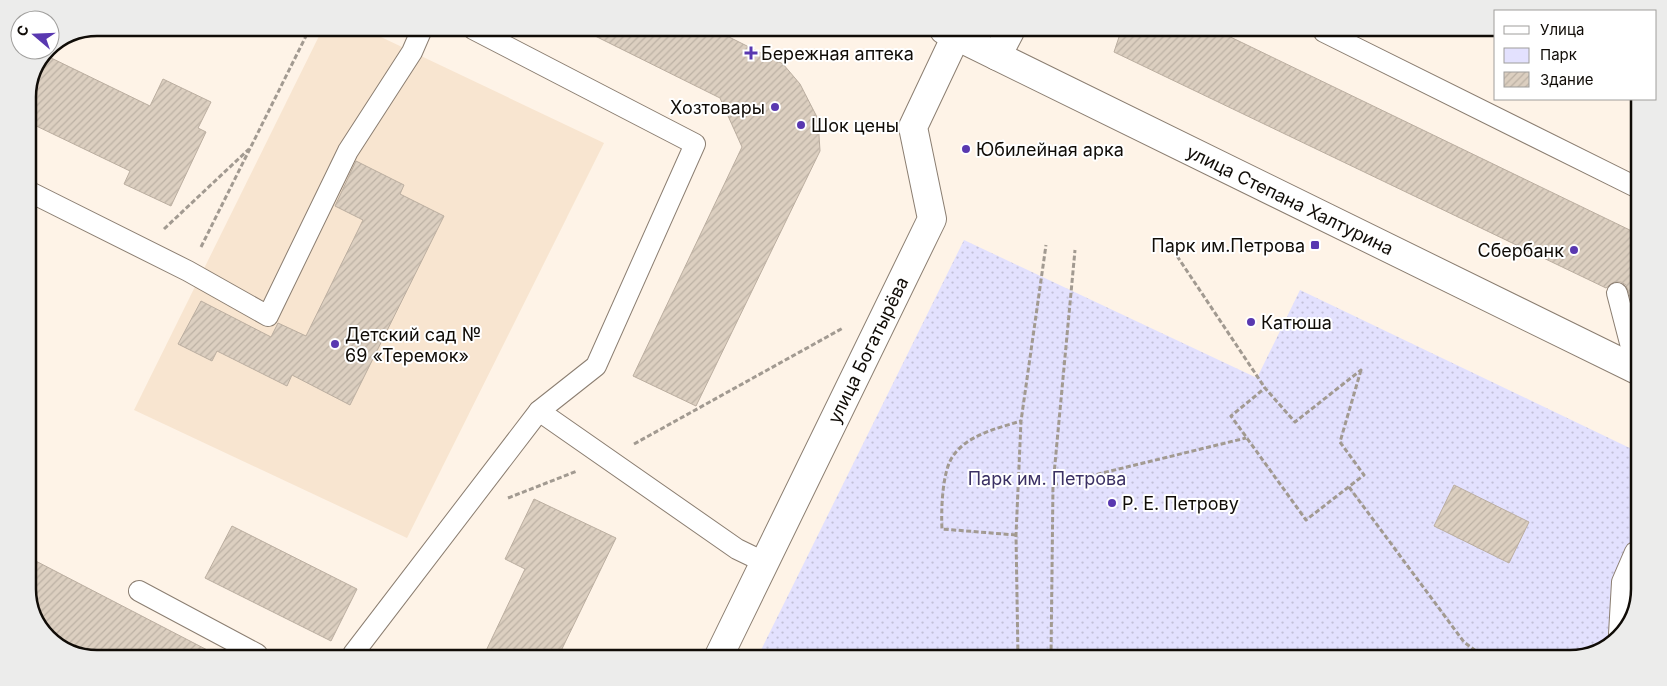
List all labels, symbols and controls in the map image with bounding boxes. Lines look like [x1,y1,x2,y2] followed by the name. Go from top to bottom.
[10,10,60,60] north arrow
[1494,10,1657,100] legend
[1540,20,1584,39] text: Улица
[13,23,32,38] text: С
[761,43,914,64] place label: Бережная аптека
[1540,45,1577,64] text: Парк
[745,47,757,59] marker: Бережная аптека
[1540,70,1594,89] text: Здание
[670,97,765,118] place label: Хозтовары
[769,101,781,113] marker: Хозтовары
[811,115,899,136] place label: Шок цены
[795,119,807,131] marker: Шок цены
[976,139,1124,160] place label: Юбилейная арка
[1183,141,1397,259] street label: улица Степана Халтурина
[960,143,972,155] marker: Юбилейная арка
[1151,235,1305,256] place label: Парк им.Петрова
[1309,239,1321,251] marker: Парк им.Петрова
[1478,240,1564,261] place label: Сбербанк
[1568,244,1580,256] marker: Сбербанк
[823,273,913,427] street label: улица Богатырёва
[1261,312,1332,333] place label: Катюша
[1245,316,1257,328] marker: Катюша
[345,324,481,366] place label: Детский сад № 69 «Теремок»
[329,338,341,350] marker: Детский сад № 69 «Теремок»
[968,468,1126,489] park label: Парк им. Петрова
[1122,493,1239,514] place label: Р. Е. Петрову
[1106,497,1118,509] marker: Р. Е. Петрову

